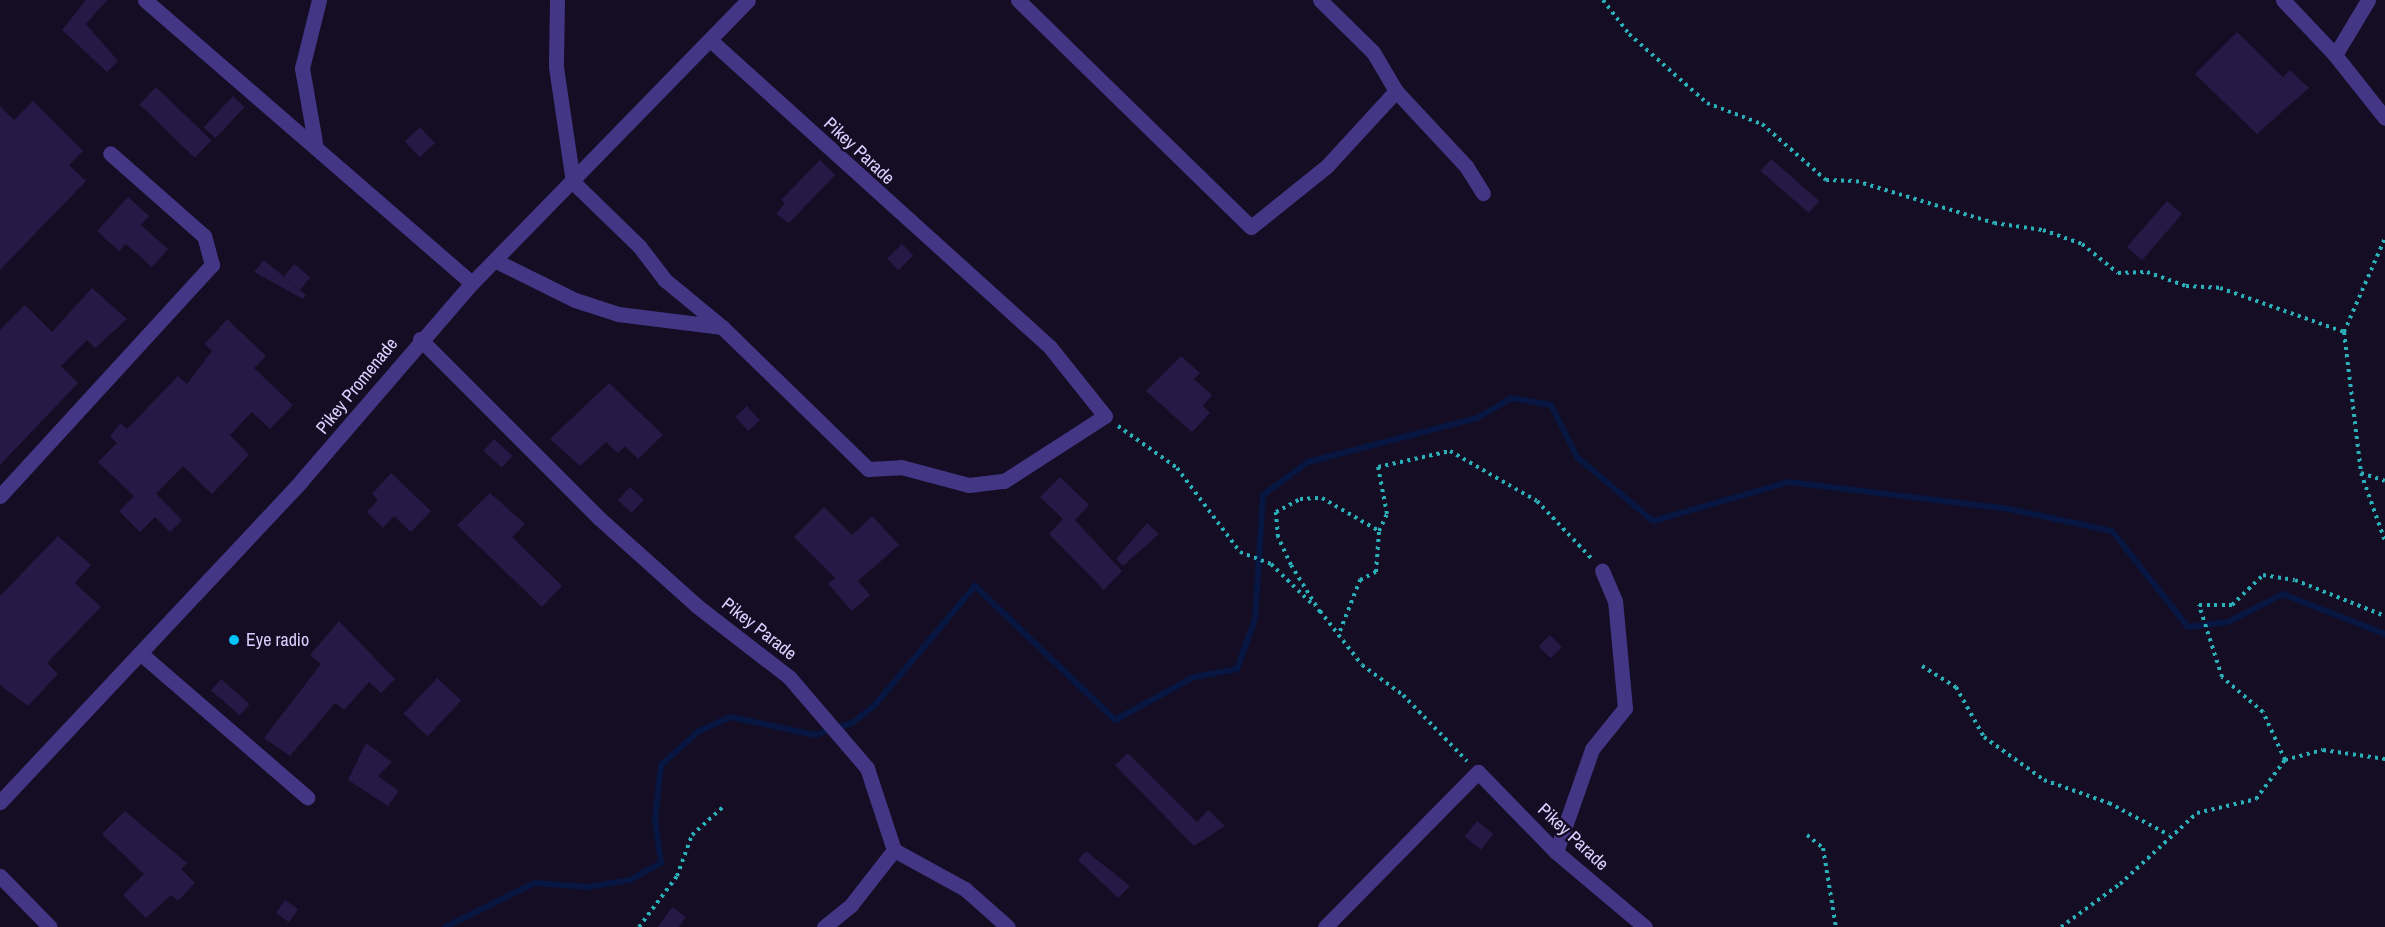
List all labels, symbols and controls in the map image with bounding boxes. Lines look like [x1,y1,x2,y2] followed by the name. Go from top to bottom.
[819,113,899,189] street label: Pikey Parade
[312,334,402,438] street label: Pikey Promenade
[717,593,801,665] street label: Pikey Parade
[246,629,309,651] place label: Eye radio
[227,633,241,647] marker: Eye radio
[1533,799,1613,875] street label: Pikey Parade

